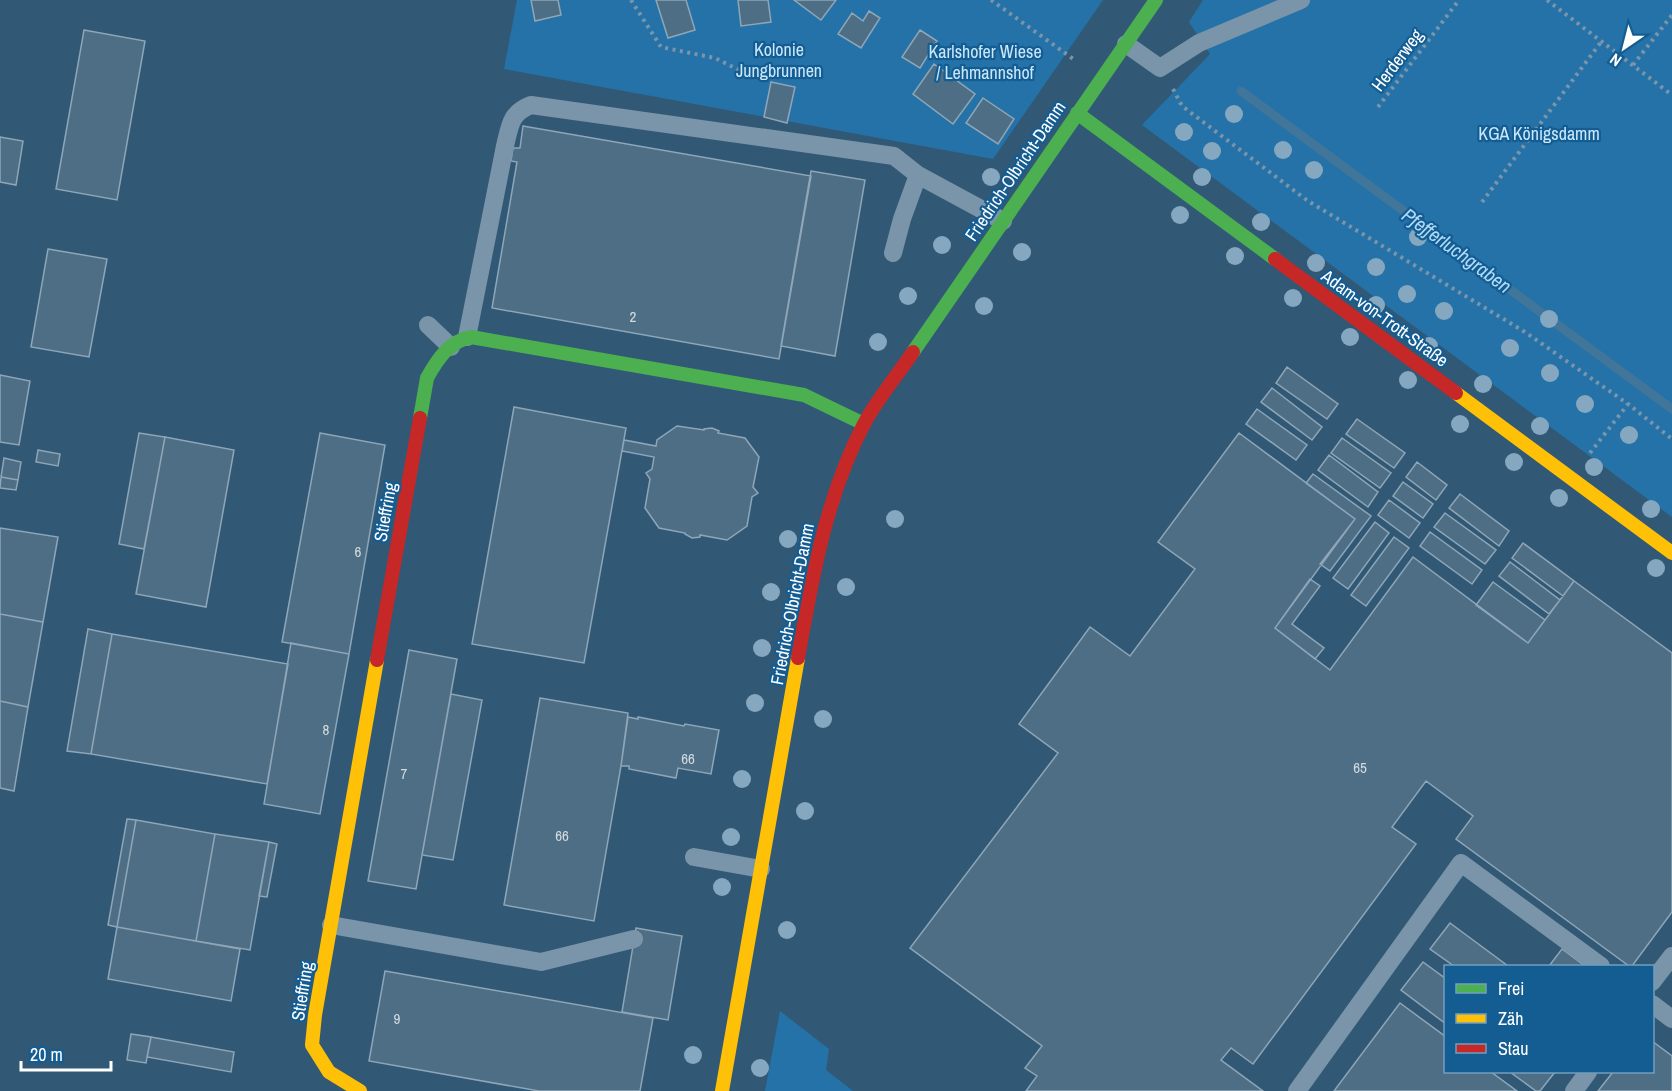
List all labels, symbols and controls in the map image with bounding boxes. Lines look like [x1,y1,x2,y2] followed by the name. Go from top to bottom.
[1594,18,1654,78] north arrow
[1365,23,1429,96] street label: Herderweg
[736,37,822,83] park label: Kolonie Jungbrunnen
[928,39,1042,85] park label: Karlshofer Wiese / Lehmannshof
[1605,49,1626,72] text: N
[959,96,1071,246] street label: Friedrich-Olbricht-Damm
[1478,121,1600,146] park label: KGA Königsdamm
[1397,201,1517,299] water label: Pfefferluchgraben
[1316,263,1454,373] street label: Adam-von-Trott-Straße
[630,306,637,327] house number: 2
[368,480,403,544] street label: Stieffring
[764,521,820,687] street label: Friedrich-Olbricht-Damm
[355,541,362,562] house number: 6
[323,719,330,740] house number: 8
[681,748,695,769] house number: 66
[1353,757,1367,778] house number: 65
[401,763,408,784] house number: 7
[555,825,569,846] house number: 66
[285,959,319,1022] street label: Stieffring
[1444,965,1654,1073] legend
[1498,976,1524,1001] text: Frei
[1498,1006,1523,1031] text: Zäh
[394,1008,401,1029] house number: 9
[21,1034,111,1072] scale bar
[1498,1036,1528,1061] text: Stau
[30,1042,63,1067] text: 20 m

